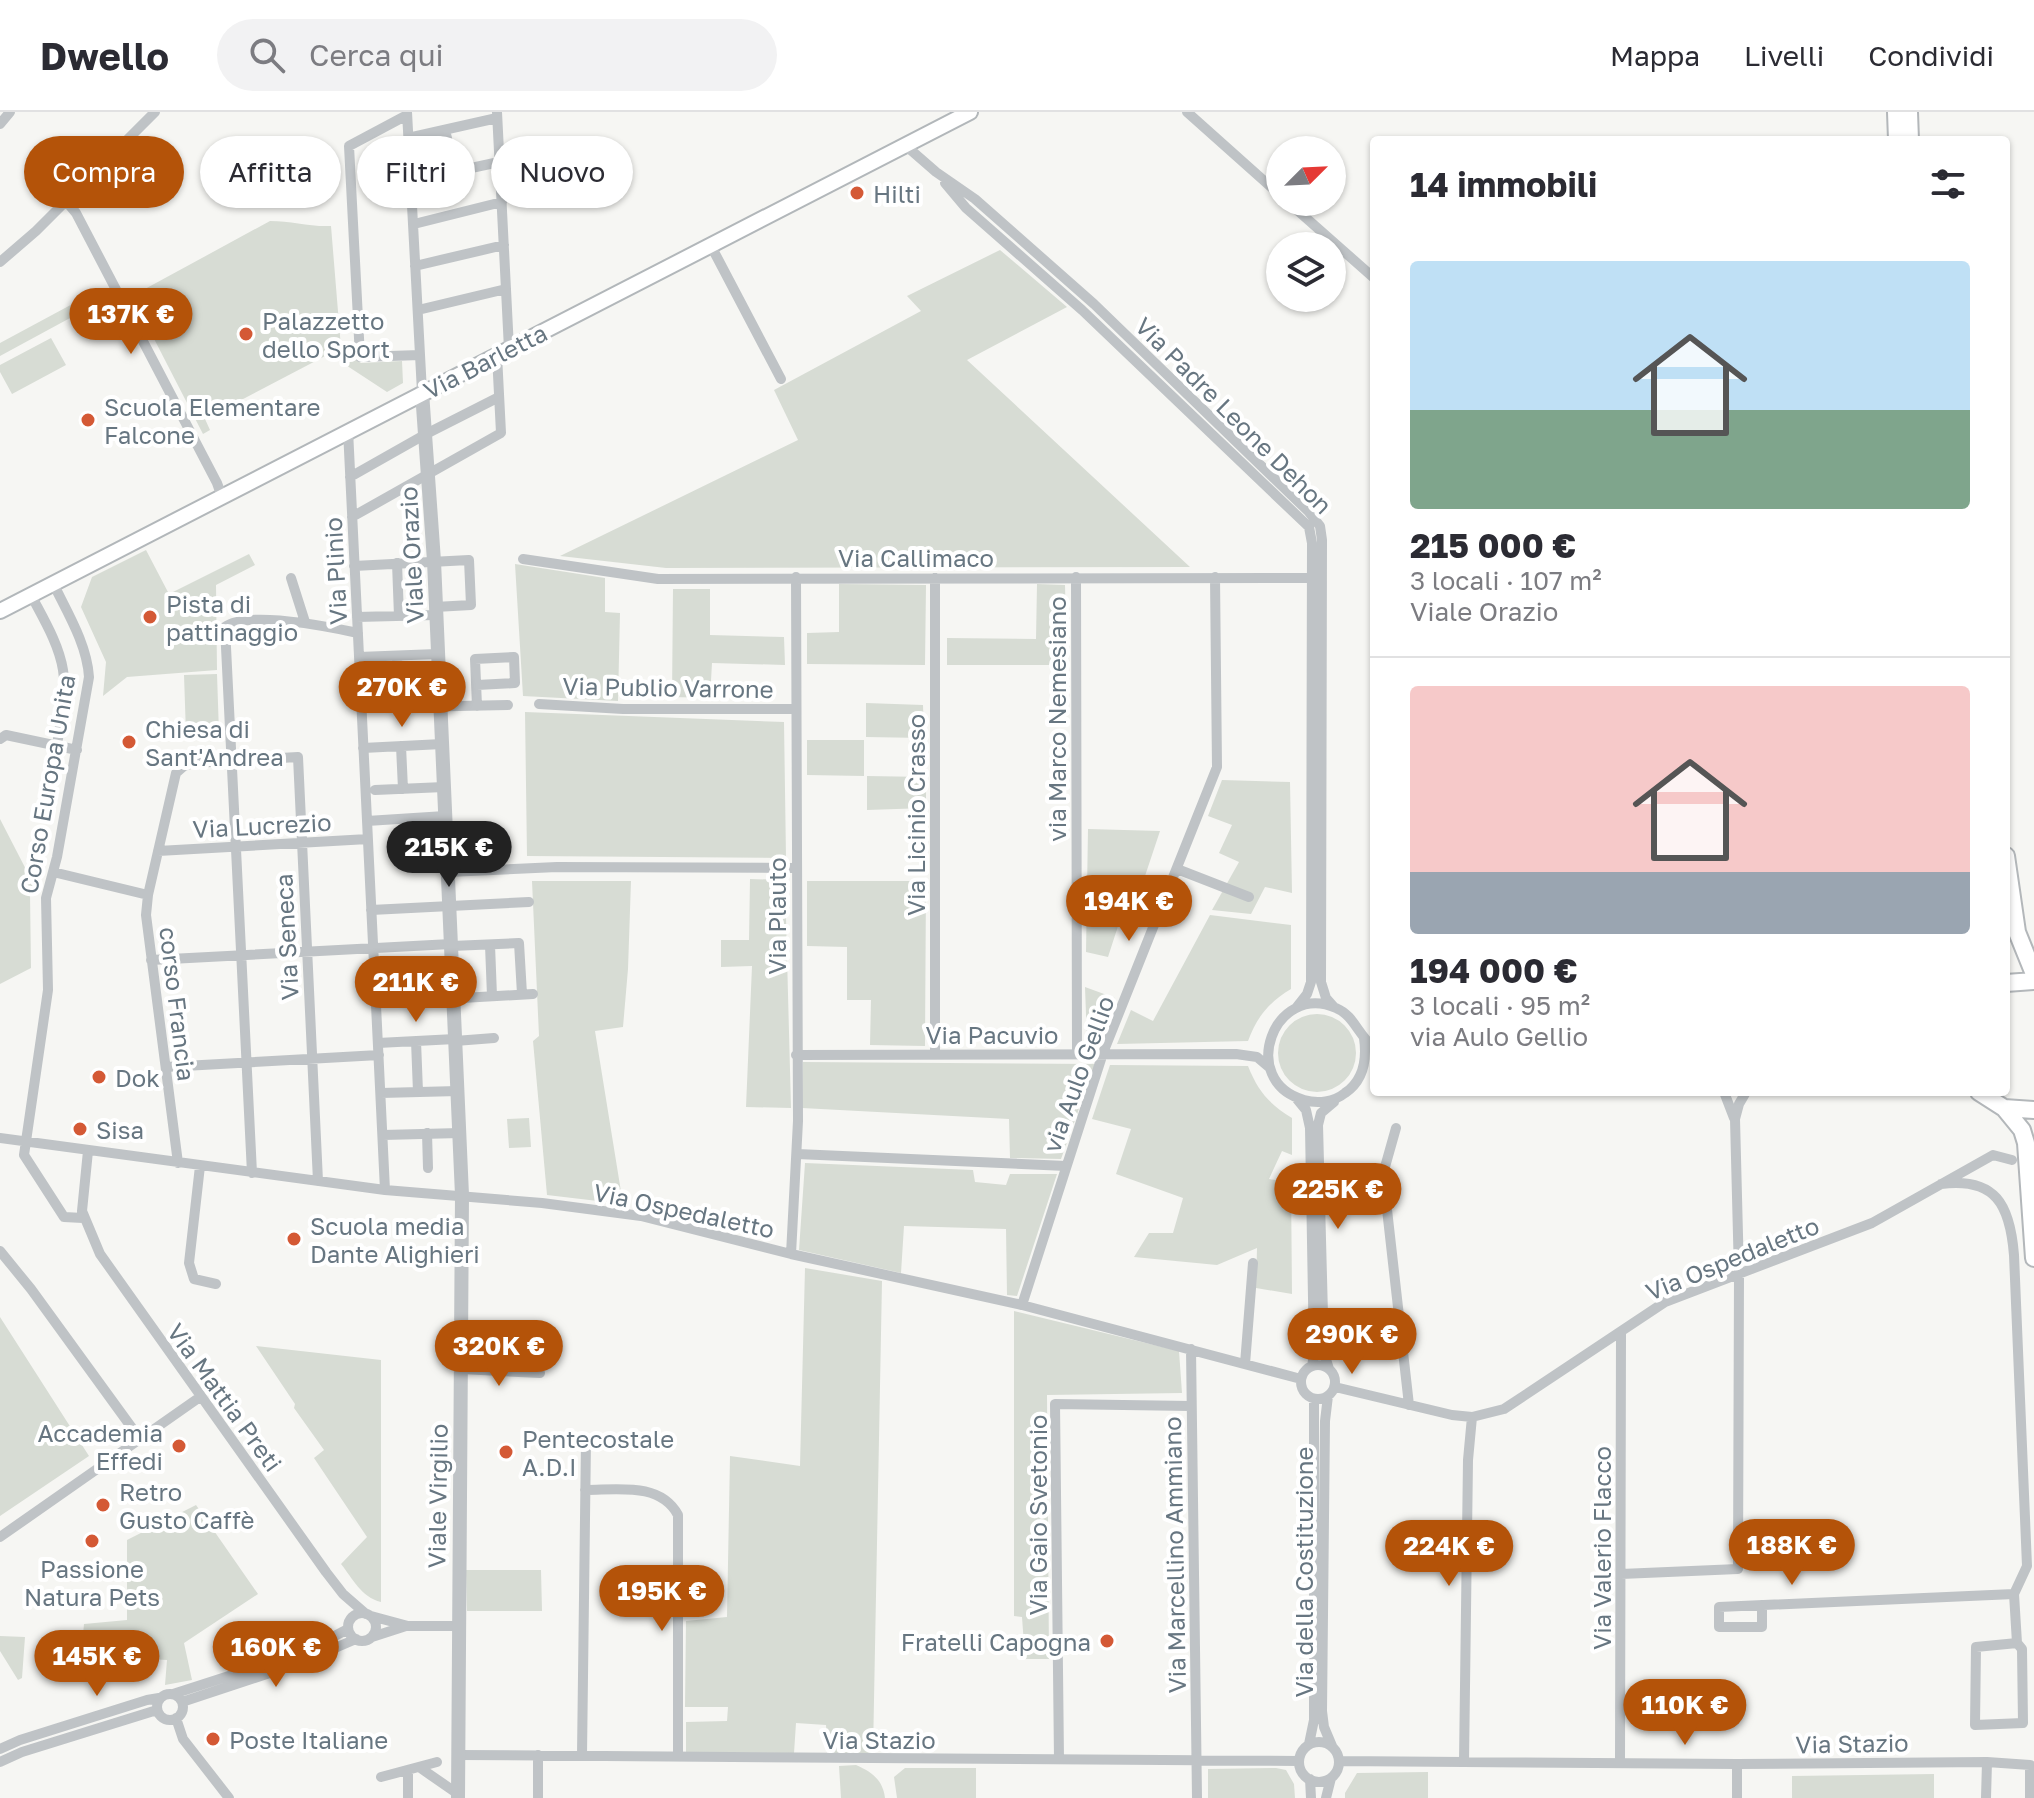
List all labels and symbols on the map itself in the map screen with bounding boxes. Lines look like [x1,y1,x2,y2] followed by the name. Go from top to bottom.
[1266,136,1346,216] north arrow
[873,179,921,208] place label: Hilti
[848,184,866,202] marker: Hilti
[66,288,196,356] pin: 137K €
[262,306,390,363] place label: Palazzetto dello Sport
[1130,311,1338,519] street label: Via Padre Leone Dehon
[418,317,552,405] street label: Via Barletta
[237,325,255,343] marker: Palazzetto dello Sport
[104,392,320,449] place label: Scuola Elementare Falcone
[79,411,97,429] marker: Scuola Elementare Falcone
[393,486,429,624] street label: Viale Orazio
[318,517,352,625] street label: Via Plinio
[838,543,994,572] street label: Via Callimaco
[166,589,298,646] place label: Pista di pattinaggio
[1042,596,1071,842] street label: via Marco Nemesiano
[141,608,159,626] marker: Pista di pattinaggio
[337,661,467,729] pin: 270K €
[562,671,774,703] street label: Via Publio Varrone
[13,672,81,896] street label: Corso Europa Unita
[145,714,284,771] place label: Chiesa di Sant'Andrea
[901,714,930,916] street label: Via Licinio Crasso
[120,733,138,751] marker: Chiesa di Sant'Andrea
[192,807,332,843] street label: Via Lucrezio
[384,821,514,889] pin: 215K €
[762,857,791,975] street label: Via Plauto
[268,873,304,1001] street label: Via Seneca
[1064,875,1194,943] pin: 194K €
[154,925,202,1083] street label: corso Francia
[351,956,481,1024] pin: 211K €
[1036,992,1120,1156] street label: via Aulo Gellio
[926,1020,1058,1049] street label: Via Pacuvio
[115,1063,160,1092] place label: Dok
[90,1068,108,1086] marker: Dok
[96,1115,144,1144] place label: Sisa
[71,1120,89,1138] marker: Sisa
[1273,1163,1403,1231] pin: 225K €
[591,1177,777,1243] street label: Via Ospedaletto
[1641,1210,1823,1306] street label: Via Ospedaletto
[310,1211,480,1268] place label: Scuola media Dante Alighieri
[285,1230,303,1248] marker: Scuola media Dante Alighieri
[1287,1308,1417,1376] pin: 290K €
[162,1317,288,1477] street label: Via Mattia Preti
[434,1320,564,1388] pin: 320K €
[1023,1415,1052,1615] street label: Via Gaio Svetonio
[1157,1416,1191,1694] street label: Via Marcellino Ammiano
[38,1418,163,1475] place label: Accademia Effedi
[421,1423,453,1569] street label: Viale Virgilio
[522,1424,674,1481] place label: Pentecostale A.D.I
[170,1437,188,1455] marker: Accademia Effedi
[497,1443,515,1461] marker: Pentecostale A.D.I
[1289,1446,1318,1698] street label: Via della Costituzione
[1587,1446,1616,1650] street label: Via Valerio Flacco
[119,1477,254,1534] place label: Retro Gusto Caffè
[94,1496,112,1514] marker: Retro Gusto Caffè
[1727,1519,1857,1587] pin: 188K €
[1384,1520,1514,1588] pin: 224K €
[83,1532,101,1550] marker: Passione Natura Pets
[24,1554,160,1611] place label: Passione Natura Pets
[597,1565,727,1633] pin: 195K €
[211,1621,341,1689] pin: 160K €
[901,1627,1091,1656] place label: Fratelli Capogna
[32,1630,162,1698] pin: 145K €
[1098,1632,1116,1650] marker: Fratelli Capogna
[1620,1679,1750,1747] pin: 110K €
[229,1725,388,1754] place label: Poste Italiane
[822,1725,936,1754] street label: Via Stazio
[1795,1728,1909,1758] street label: Via Stazio
[204,1730,222,1748] marker: Poste Italiane

